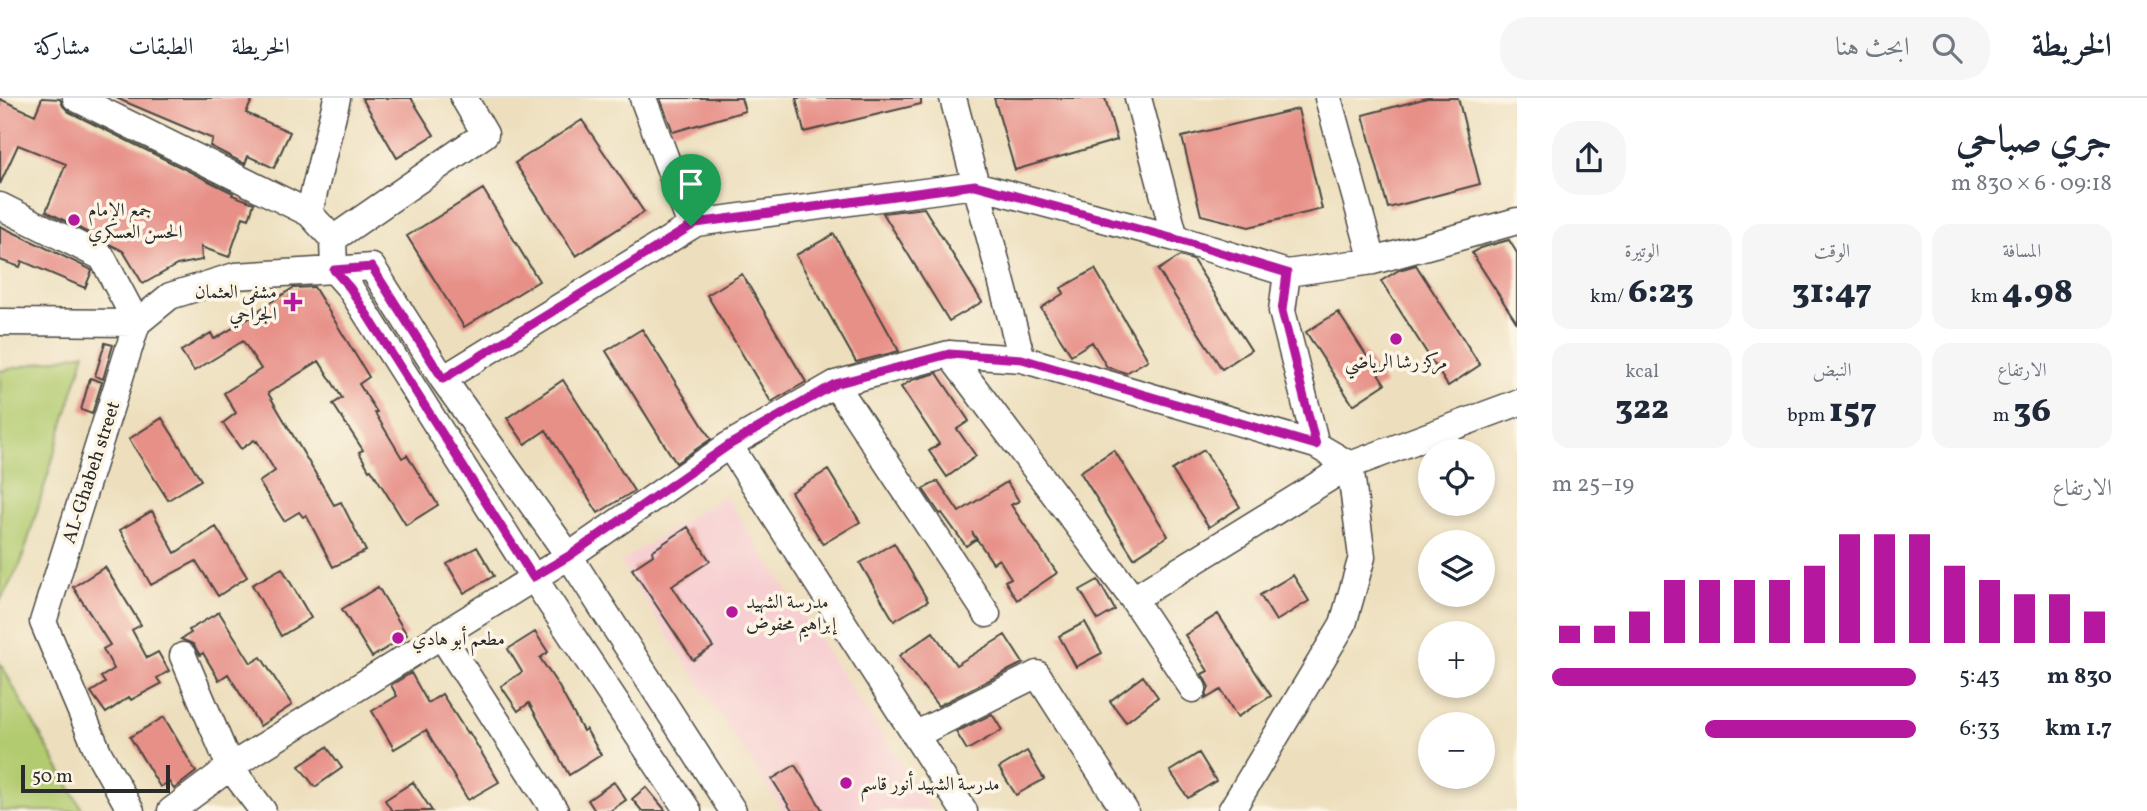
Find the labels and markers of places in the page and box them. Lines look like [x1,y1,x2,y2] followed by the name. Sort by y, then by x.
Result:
[661,154,721,226] pin
[88,198,183,247] place label: جمع الإمام الحسن العسكري
[66,212,82,228] marker: جمع الإمام الحسن العسكري
[195,280,277,329] place label: مشفى العثمان الجراحي
[283,292,303,312] marker: مشفى العثمان الجراحي
[1388,331,1404,347] marker: مركز رشا الرياضي
[1345,350,1447,379] place label: مركز رشا الرياضي
[746,590,838,643] place label: مدرسة الشهيد إبراهيم محفوض
[724,604,740,620] marker: مدرسة الشهيد إبراهيم محفوض
[412,626,505,657] place label: مطعم أبو هادي
[390,630,406,646] marker: مطعم أبو هادي
[860,771,1000,803] place label: مدرسة الشهيد أنور قاسم
[838,775,854,791] marker: مدرسة الشهيد أنور قاسم

